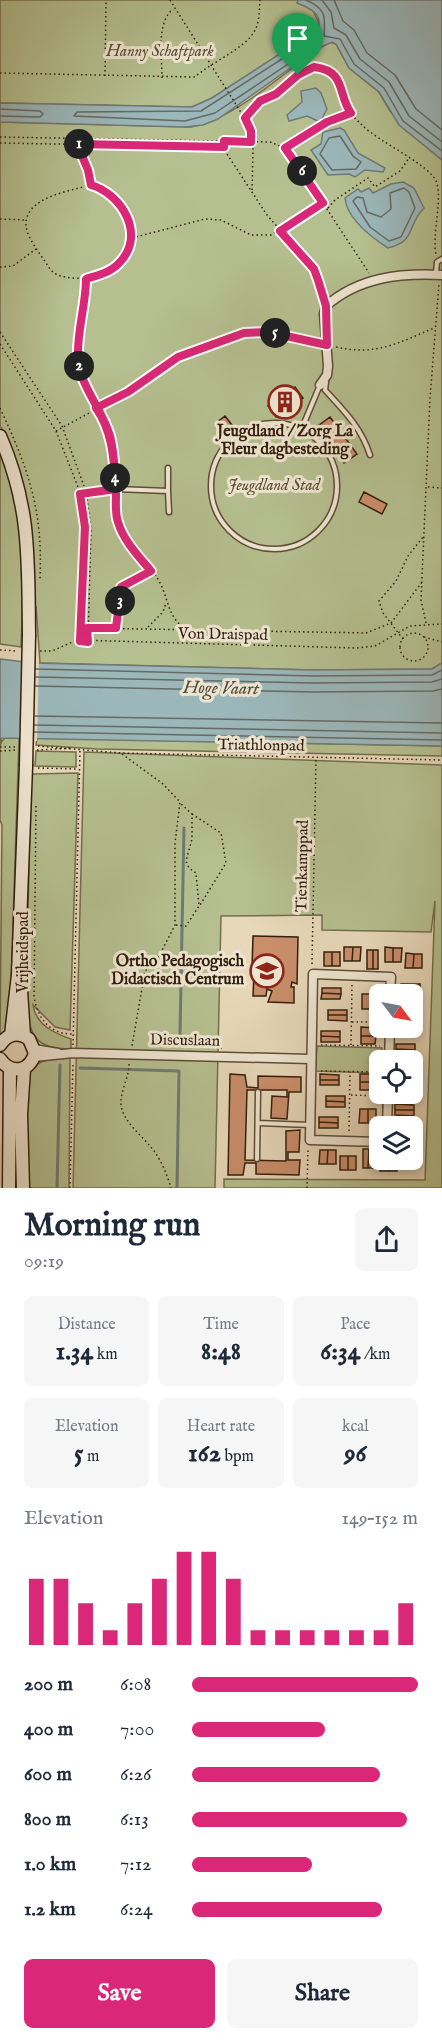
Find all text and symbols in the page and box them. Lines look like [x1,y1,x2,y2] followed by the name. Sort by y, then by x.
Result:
[272,13,323,75] pin
[281,22,314,55] icon: arrive
[105,42,214,62] park label: Hanny Schaftpark
[64,129,94,159] pin: 1
[76,134,82,154] text: 1
[287,156,317,186] pin: 6
[299,161,305,181] text: 6
[260,318,290,348] pin: 5
[272,323,278,343] text: 5
[64,351,94,381] pin: 2
[75,356,83,376] text: 2
[267,384,303,420] building icon: Jeugdland / Zorg La Fleur dagbesteding
[215,422,354,460] place label: Jeugdland / Zorg La Fleur dagbesteding
[100,463,130,493] pin: 4
[111,468,119,488] text: 4
[228,476,322,496] park label: Jeugdland Stad
[105,586,135,616] pin: 3
[117,591,123,611] text: 3
[177,624,269,646] street label: Von Draispad
[182,677,260,701] water label: Hoge Vaart
[217,735,305,757] street label: Triathlonpad
[292,819,314,912] street label: Tienkamppad
[14,911,34,994] street label: Vrijheidspad
[111,952,245,990] place label: Ortho Pedagogisch Didactisch Centrum
[249,953,285,989] school or university icon: Ortho Pedagogisch Didactisch Centrum
[369,984,423,1038] north arrow
[369,984,423,1170] map controls
[150,1030,221,1052] street label: Discuslaan
[369,1050,423,1104] button: locate
[369,1116,423,1170] button: layers
[24,1205,200,1247] text: Morning run
[355,1208,418,1271] button: share
[24,1249,64,1274] text: 09:19
[58,1315,116,1335] text: Distance
[203,1315,239,1335] text: Time
[340,1315,370,1335] text: Pace
[56,1335,93,1368] text: 1.34
[201,1335,241,1368] text: 8:48
[320,1335,361,1368] text: 6:34
[93,1345,118,1365] text: km
[361,1345,390,1365] text: /km
[55,1417,118,1437] text: Elevation
[187,1417,255,1437] text: Heart rate
[342,1417,369,1437] text: kcal
[74,1437,83,1470] text: 5
[188,1437,221,1470] text: 162
[344,1437,366,1470] text: 96
[83,1447,99,1467] text: m
[221,1447,254,1467] text: bpm
[24,1506,103,1531] text: Elevation
[342,1506,418,1531] text: 149–152 m
[24,1672,73,1697] text: 200 m
[120,1672,151,1697] text: 6:08
[24,1717,73,1742] text: 400 m
[120,1717,154,1742] text: 7:00
[24,1762,72,1787] text: 600 m
[120,1762,152,1787] text: 6:26
[24,1807,71,1832] text: 800 m
[120,1807,149,1832] text: 6:13
[24,1852,76,1877] text: 1.0 km
[120,1852,151,1877] text: 7:12
[24,1897,76,1922] text: 1.2 km
[120,1897,153,1922] text: 6:24
[24,1959,215,2028] button: Save
[227,1959,418,2028] button: Share

